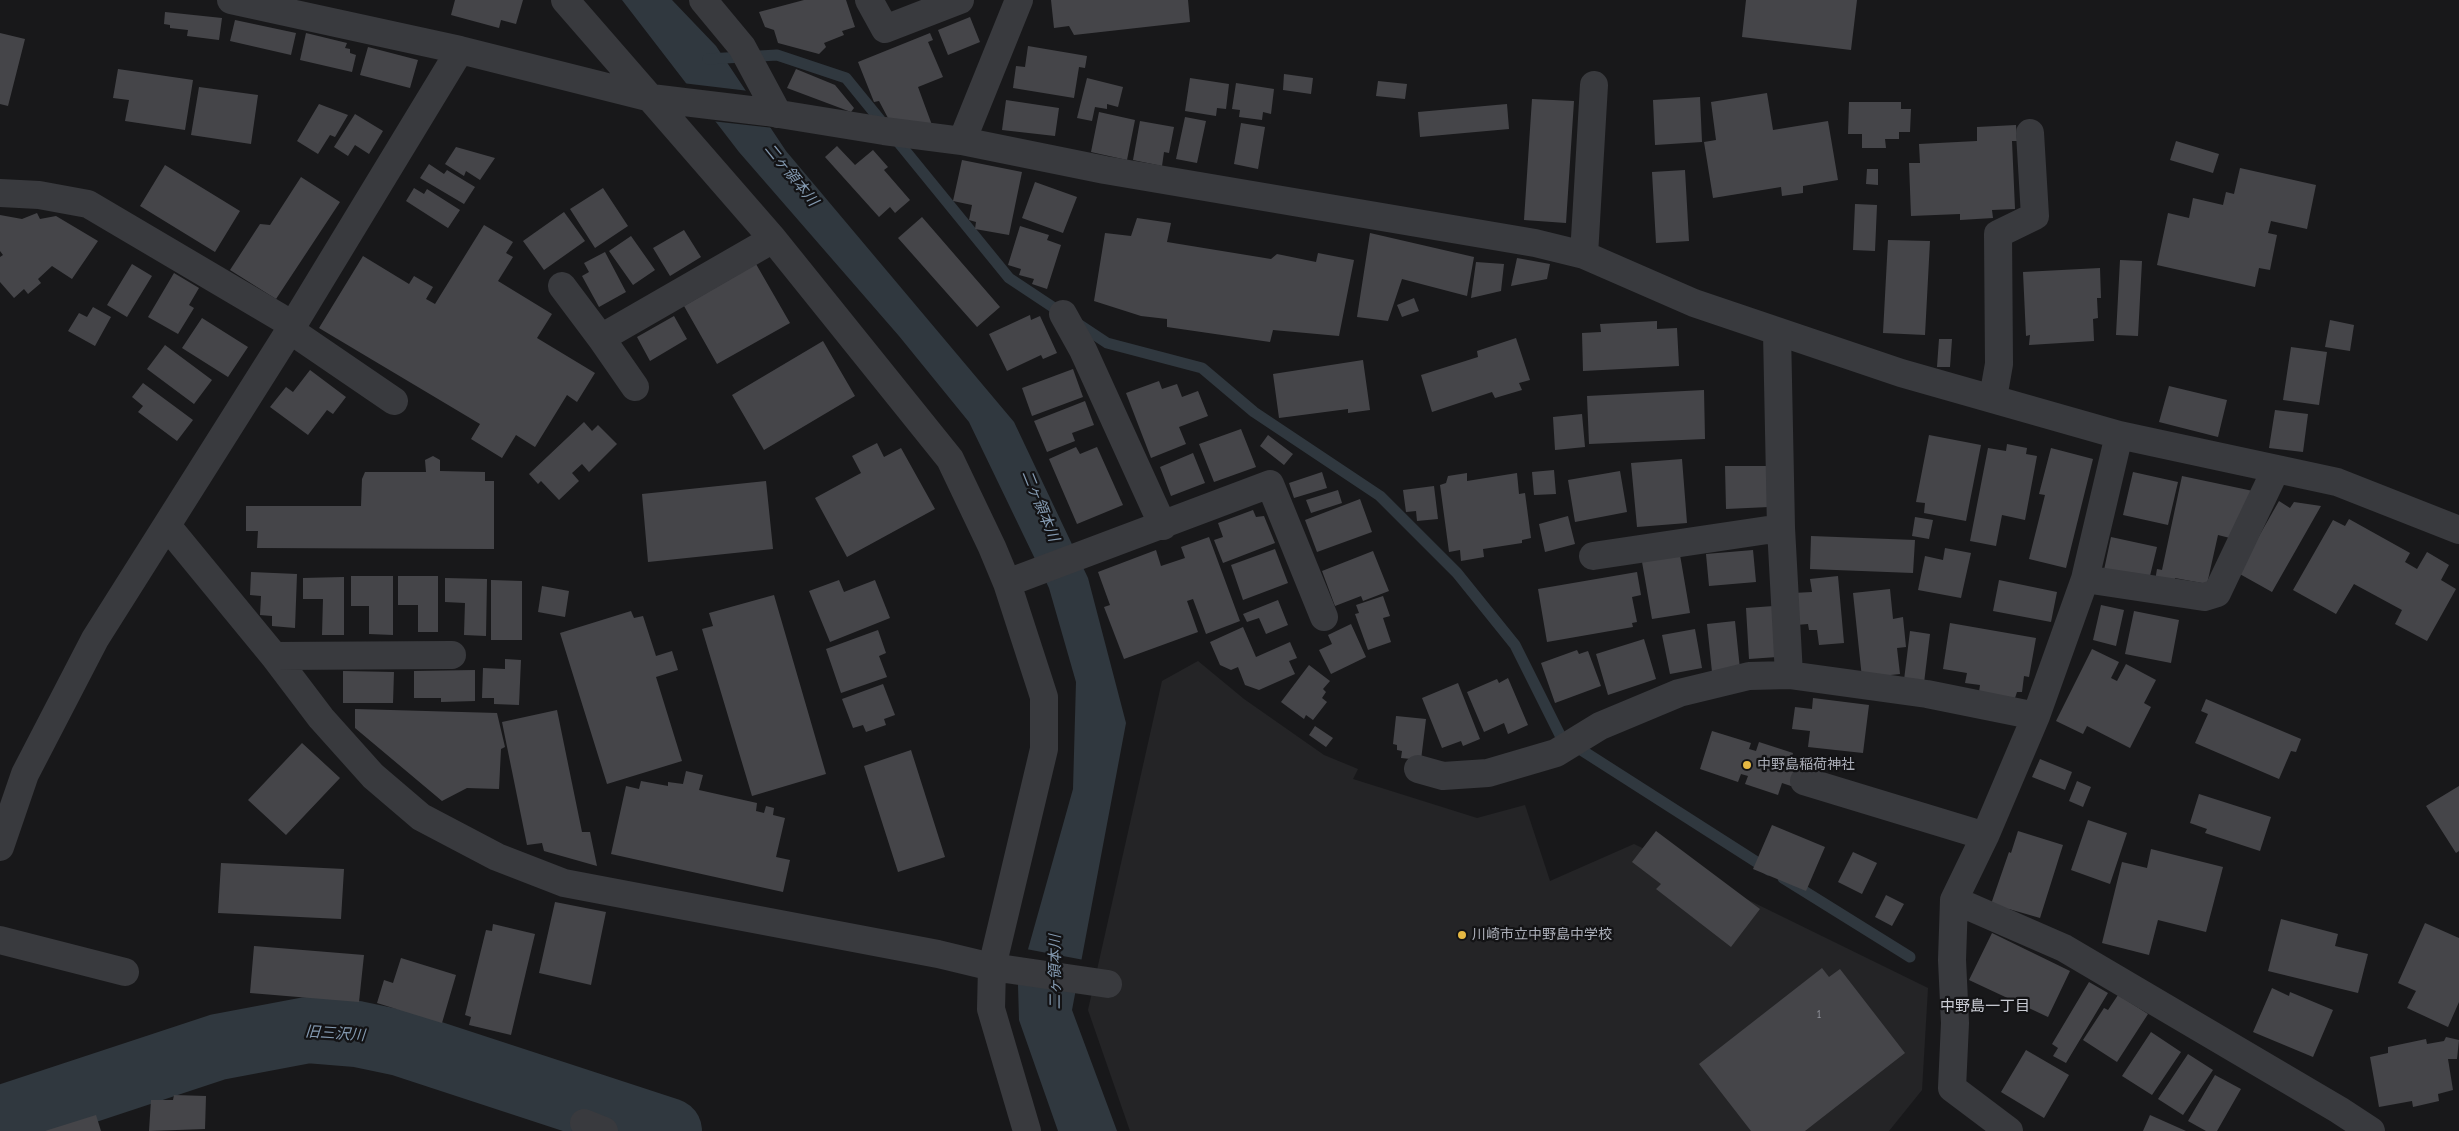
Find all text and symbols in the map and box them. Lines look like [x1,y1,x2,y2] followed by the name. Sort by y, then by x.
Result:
[760,140,822,210] water label: 二ヶ領本川
[1018,468,1062,544] water label: 二ヶ領本川
[1757,757,1855,773] place label: 中野島稲荷神社
[1741,759,1753,771] marker: 中野島稲荷神社
[1472,927,1612,943] place label: 川崎市立中野島中学校
[1456,929,1468,941] marker: 川崎市立中野島中学校
[1047,935,1065,1009] water label: 二ヶ領本川
[1940,998,2030,1016] district label: 中野島一丁目
[1817,1008,1821,1022] house number: 1
[304,1023,366,1045] water label: 旧三沢川

